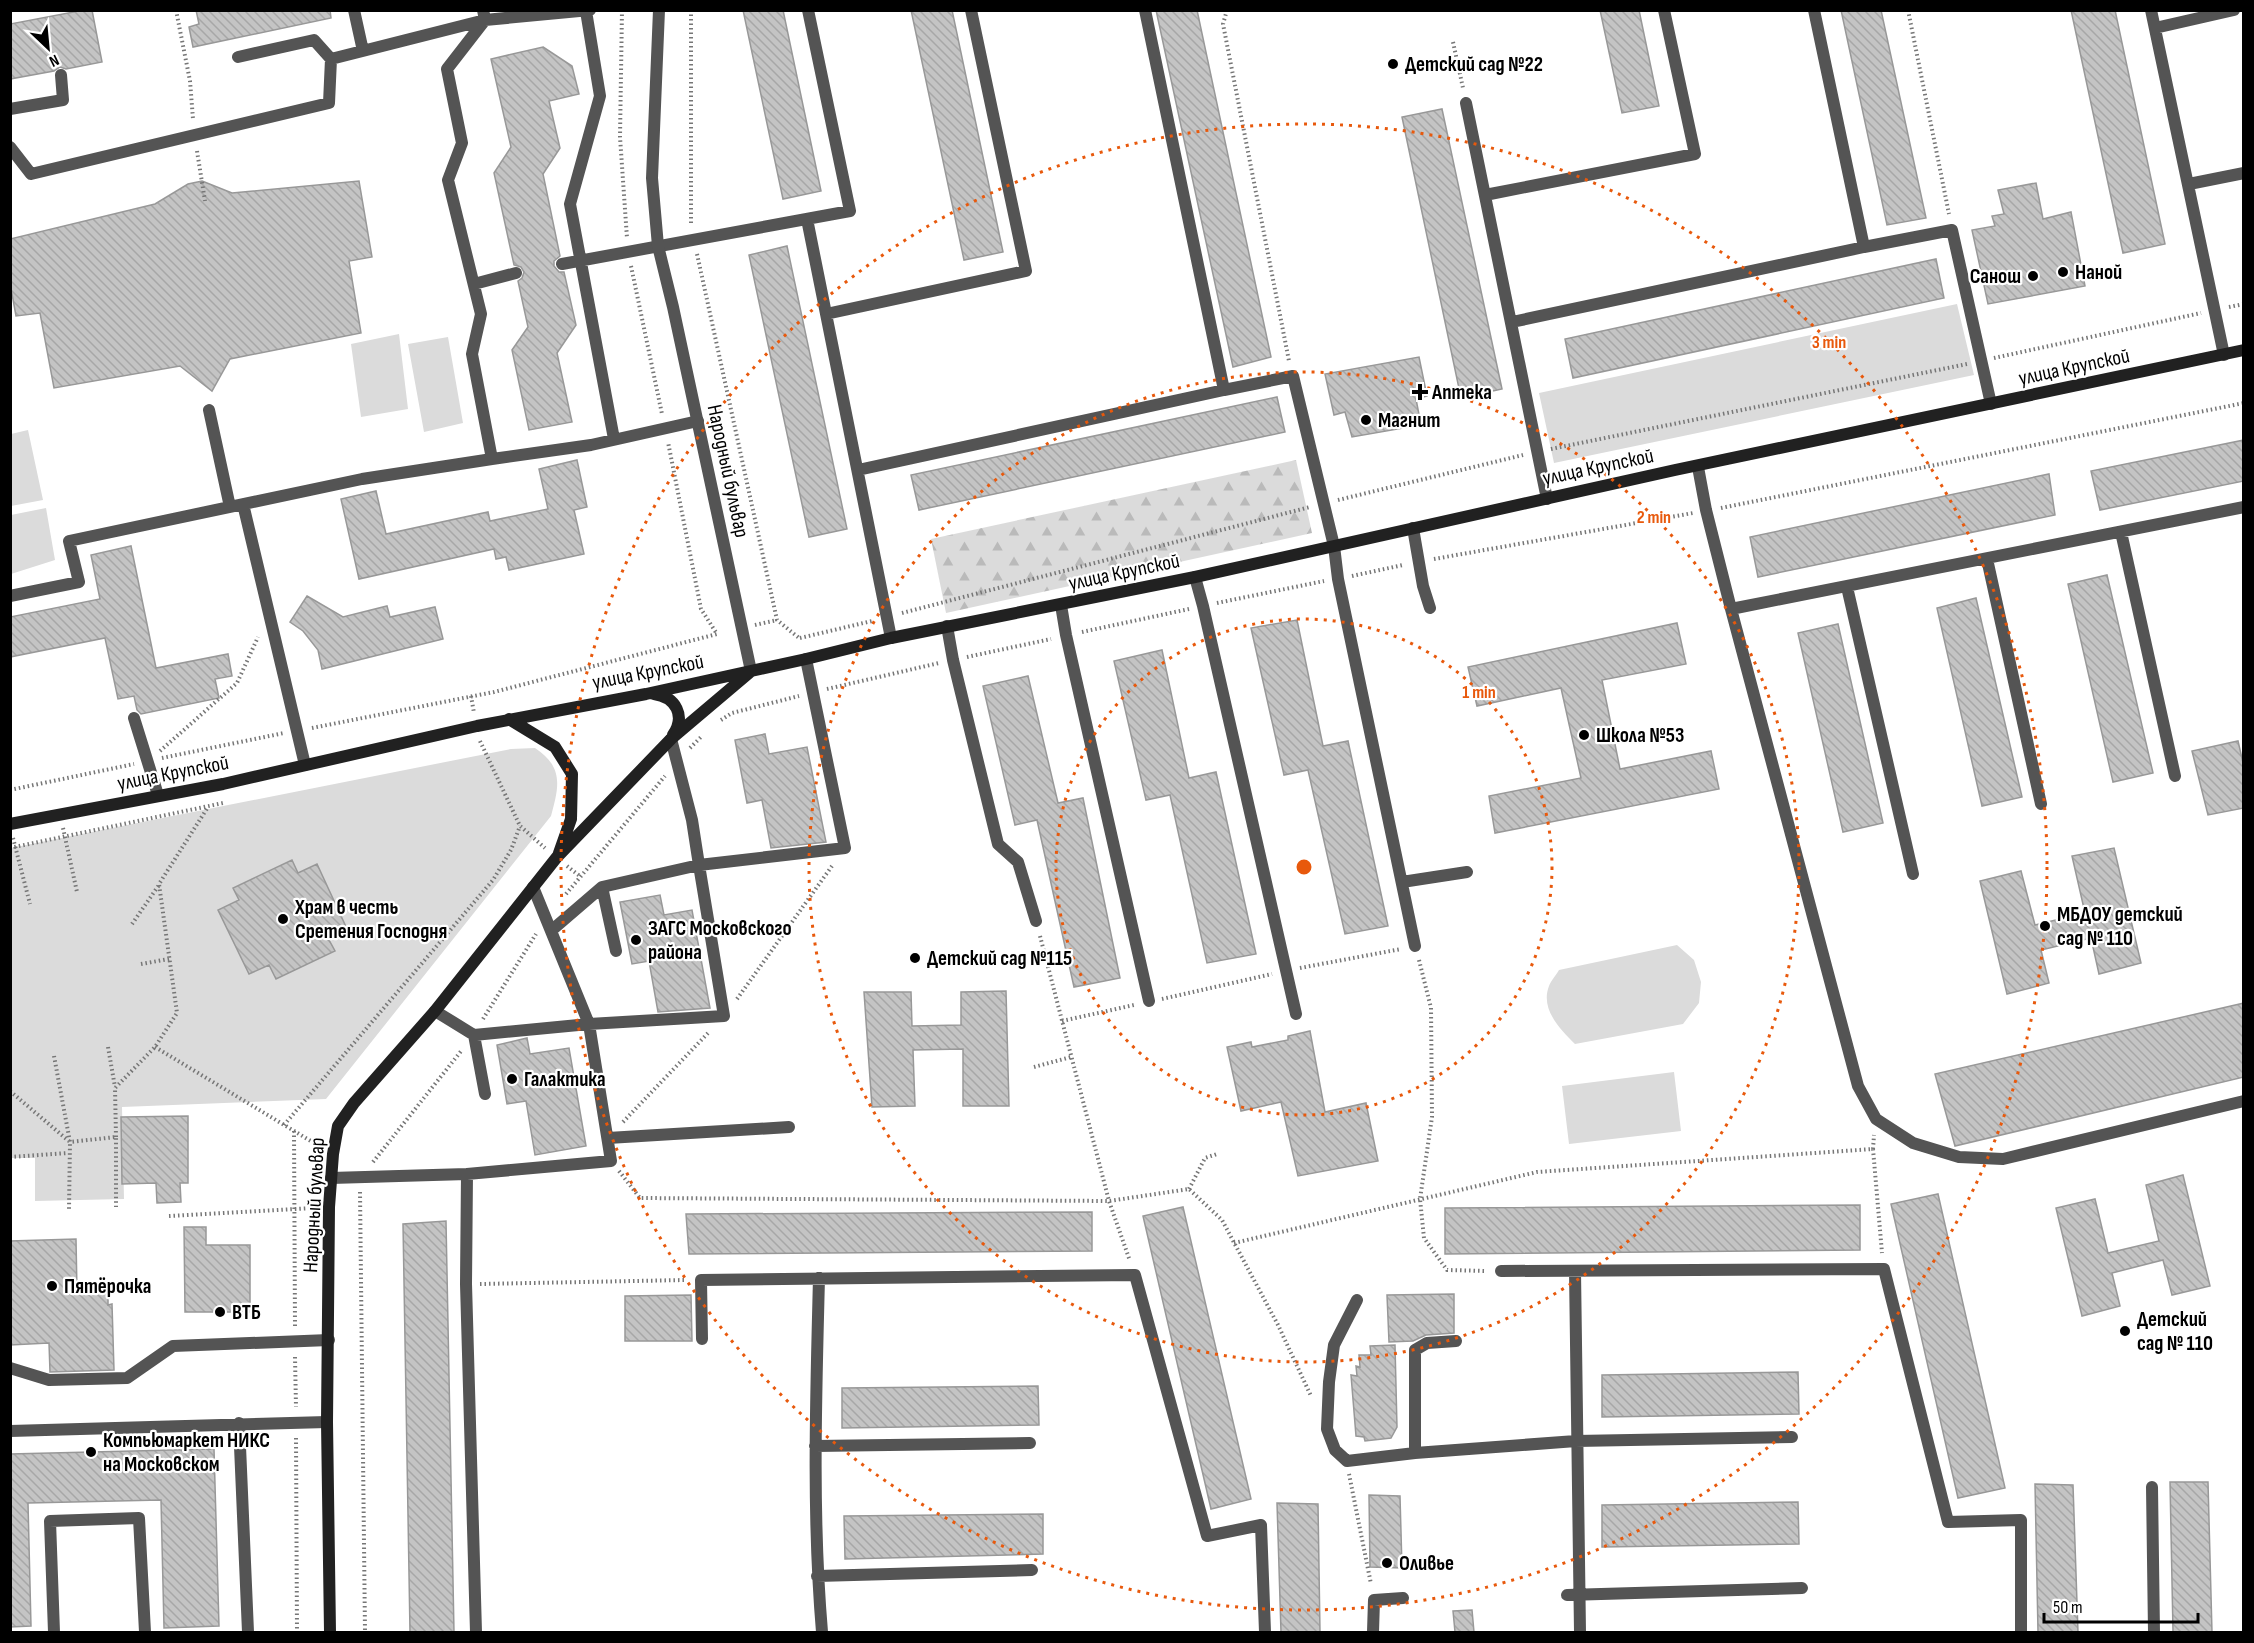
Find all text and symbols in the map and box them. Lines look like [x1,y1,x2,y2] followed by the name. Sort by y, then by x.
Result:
[18,18,78,78] north arrow
[46,50,62,71] text: N
[1405,52,1543,77] place label: Детский сад №22
[1386,57,1400,71] marker: Детский сад №22
[2075,260,2122,285] place label: Наной
[1970,264,2021,289] place label: Санош
[2056,265,2070,279] marker: Наной
[2026,269,2040,283] marker: Санош
[1812,332,1846,353] text: 3 min
[2016,343,2132,391] street label: улица Крупской
[1431,380,1492,405] place label: Аптека
[1413,385,1427,399] marker: Аптека
[702,402,754,540] street label: Народный бульвар
[1378,408,1440,433] place label: Магнит
[1359,413,1373,427] marker: Магнит
[1540,443,1656,491] street label: улица Крупской
[1637,507,1671,528] text: 2 min
[1066,548,1182,596] street label: улица Крупской
[590,649,706,695] street label: улица Крупской
[1462,682,1496,703] text: 1 min
[1596,723,1684,748] place label: Школа №53
[1577,728,1591,742] marker: Школа №53
[115,750,231,796] street label: улица Крупской
[1294,857,1314,877] centre of rings
[294,895,447,944] place label: Храм в честь Сретения Господня
[2057,902,2183,951] place label: МБДОУ детский сад № 110
[276,912,290,926] marker: Храм в честь Сретения Господня
[648,916,792,965] place label: ЗАГС Московского района
[2038,919,2052,933] marker: МБДОУ детский сад № 110
[629,933,643,947] marker: ЗАГС Московского района
[927,946,1072,971] place label: Детский сад №115
[908,951,922,965] marker: Детский сад №115
[524,1067,606,1092] place label: Галактика
[505,1072,519,1086] marker: Галактика
[298,1137,330,1273] street label: Народный бульвар
[64,1274,151,1299] place label: Пятёрочка
[45,1279,59,1293] marker: Пятёрочка
[232,1300,261,1325] place label: ВТБ
[213,1305,227,1319] marker: ВТБ
[2137,1307,2213,1356] place label: Детский сад № 110
[2118,1324,2132,1338] marker: Детский сад № 110
[103,1428,270,1477] place label: Компьюмаркет НИКС на Московском
[84,1445,98,1459] marker: Компьюмаркет НИКС на Московском
[1399,1551,1454,1576] place label: Оливье
[1380,1556,1394,1570] marker: Оливье
[2044,1586,2198,1624] scale bar
[2053,1597,2083,1618] text: 50 m

